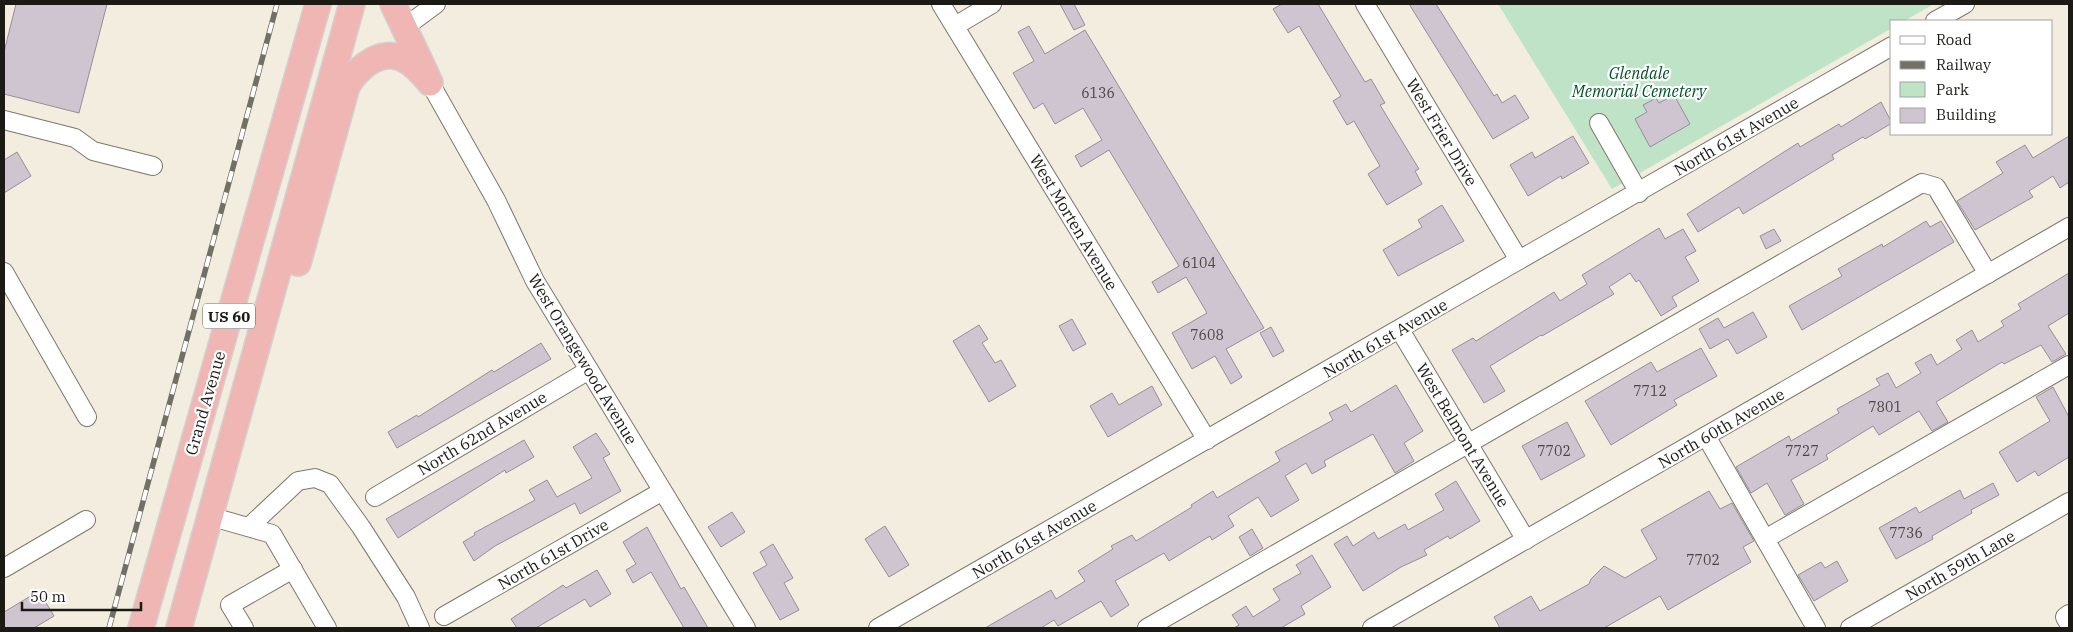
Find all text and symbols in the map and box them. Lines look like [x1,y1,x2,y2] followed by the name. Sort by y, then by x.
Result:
[1890,20,2053,135] legend
[1936,30,1972,49] text: Road
[1936,55,1991,74] text: Railway
[1571,63,1708,101] park label: Glendale Memorial Cemetery
[1402,75,1482,189] street label: West Frier Drive
[1936,80,1969,99] text: Park
[1081,84,1115,102] house number: 6136
[1670,92,1802,180] street label: North 61st Avenue
[1936,105,1996,124] text: Building
[1026,150,1122,294] street label: West Morten Avenue
[1182,254,1216,272] house number: 6104
[524,270,642,448] street label: West Orangewood Avenue
[1319,294,1451,382] street label: North 61st Avenue
[203,304,255,328] road number: US 60
[1190,326,1224,344] house number: 7608
[181,349,229,457] street label: Grand Avenue
[1412,359,1514,511] street label: West Belmont Avenue
[1633,382,1667,400] house number: 7712
[1654,384,1788,472] street label: North 60th Avenue
[414,387,550,479] street label: North 62nd Avenue
[1868,398,1902,416] house number: 7801
[1537,442,1571,460] house number: 7702
[1785,442,1819,460] house number: 7727
[968,495,1100,583] street label: North 61st Avenue
[494,514,612,594] street label: North 61st Drive
[1889,524,1923,542] house number: 7736
[1901,525,2019,605] street label: North 59th Lane
[1686,551,1720,569] house number: 7702
[22,580,141,612] scale bar
[30,587,66,606] text: 50 m

